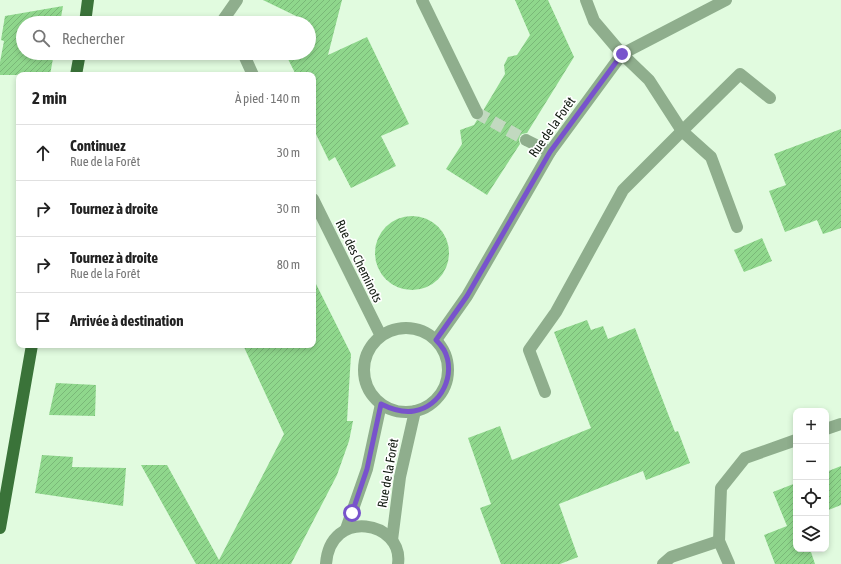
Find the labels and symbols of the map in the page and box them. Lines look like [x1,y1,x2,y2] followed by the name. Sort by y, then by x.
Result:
[613,45,631,63] route end
[526,94,578,160] street label: Rue de la Forêt
[333,217,386,305] street label: Rue des Cheminots
[375,437,402,509] street label: Rue de la Forêt
[343,504,361,522] route start

